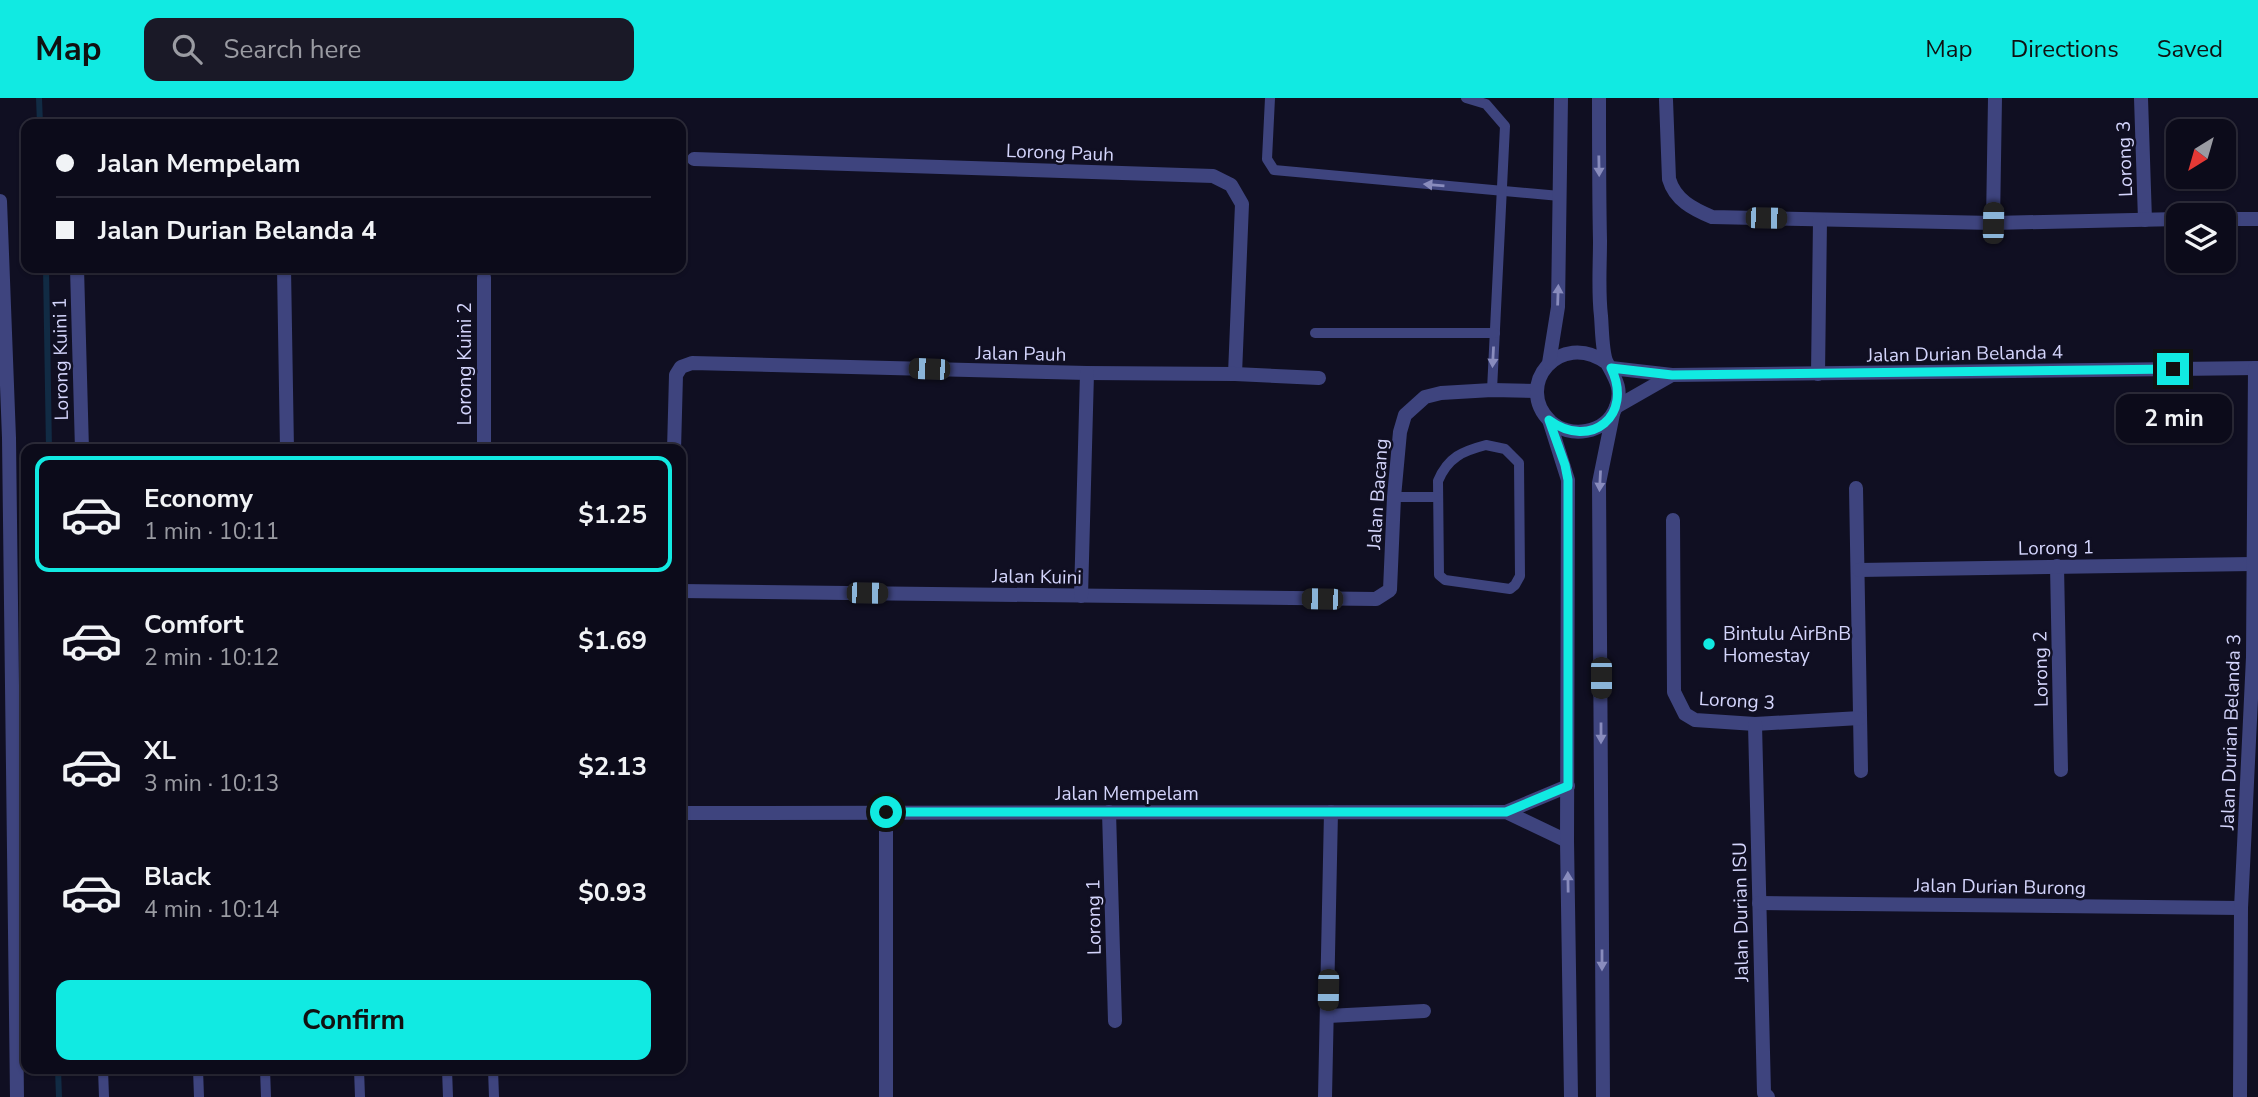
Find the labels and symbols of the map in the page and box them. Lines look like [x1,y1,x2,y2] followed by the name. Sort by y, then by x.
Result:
[2166,119,2236,189] north arrow
[2111,120,2139,198] street label: Lorong 3
[1006,138,1114,168] street label: Lorong Pauh
[1593,155,1605,177] one-way arrow
[1423,179,1445,190] one-way arrow
[1983,202,2004,244] car
[1745,207,1788,229] car
[1552,284,1563,306] one-way arrow
[47,297,75,421] street label: Lorong Kuini 1
[452,302,478,426] street label: Lorong Kuini 2
[1866,339,2063,369] street label: Jalan Durian Belanda 4
[974,340,1067,368] street label: Jalan Pauh
[1488,346,1499,368] one-way arrow
[2157,353,2189,385] route end
[908,358,951,380] car
[2115,394,2231,442] callout: 2 min
[1361,438,1395,551] street label: Jalan Bacang
[1595,470,1606,492] one-way arrow
[2018,534,2094,562] street label: Lorong 1
[991,563,1082,591] street label: Jalan Kuini
[846,582,889,604] car
[1301,588,1344,610] car
[1723,621,1851,669] place label: Bintulu AirBnB Homestay
[2027,631,2055,707] street label: Lorong 2
[2215,634,2247,832] street label: Jalan Durian Belanda 3
[1701,636,1717,652] marker: Bintulu AirBnB Homestay
[1591,657,1612,699] car
[1698,686,1776,716] street label: Lorong 3
[1595,722,1607,744] one-way arrow
[1054,781,1199,807] street label: Jalan Mempelam
[870,796,902,828] route start
[1727,842,1755,983] street label: Jalan Durian ISU
[1562,871,1573,893] one-way arrow
[1913,872,2086,901] street label: Jalan Durian Burong
[1080,879,1108,955] street label: Lorong 1
[1597,950,1608,972] one-way arrow
[1318,969,1339,1011] car

